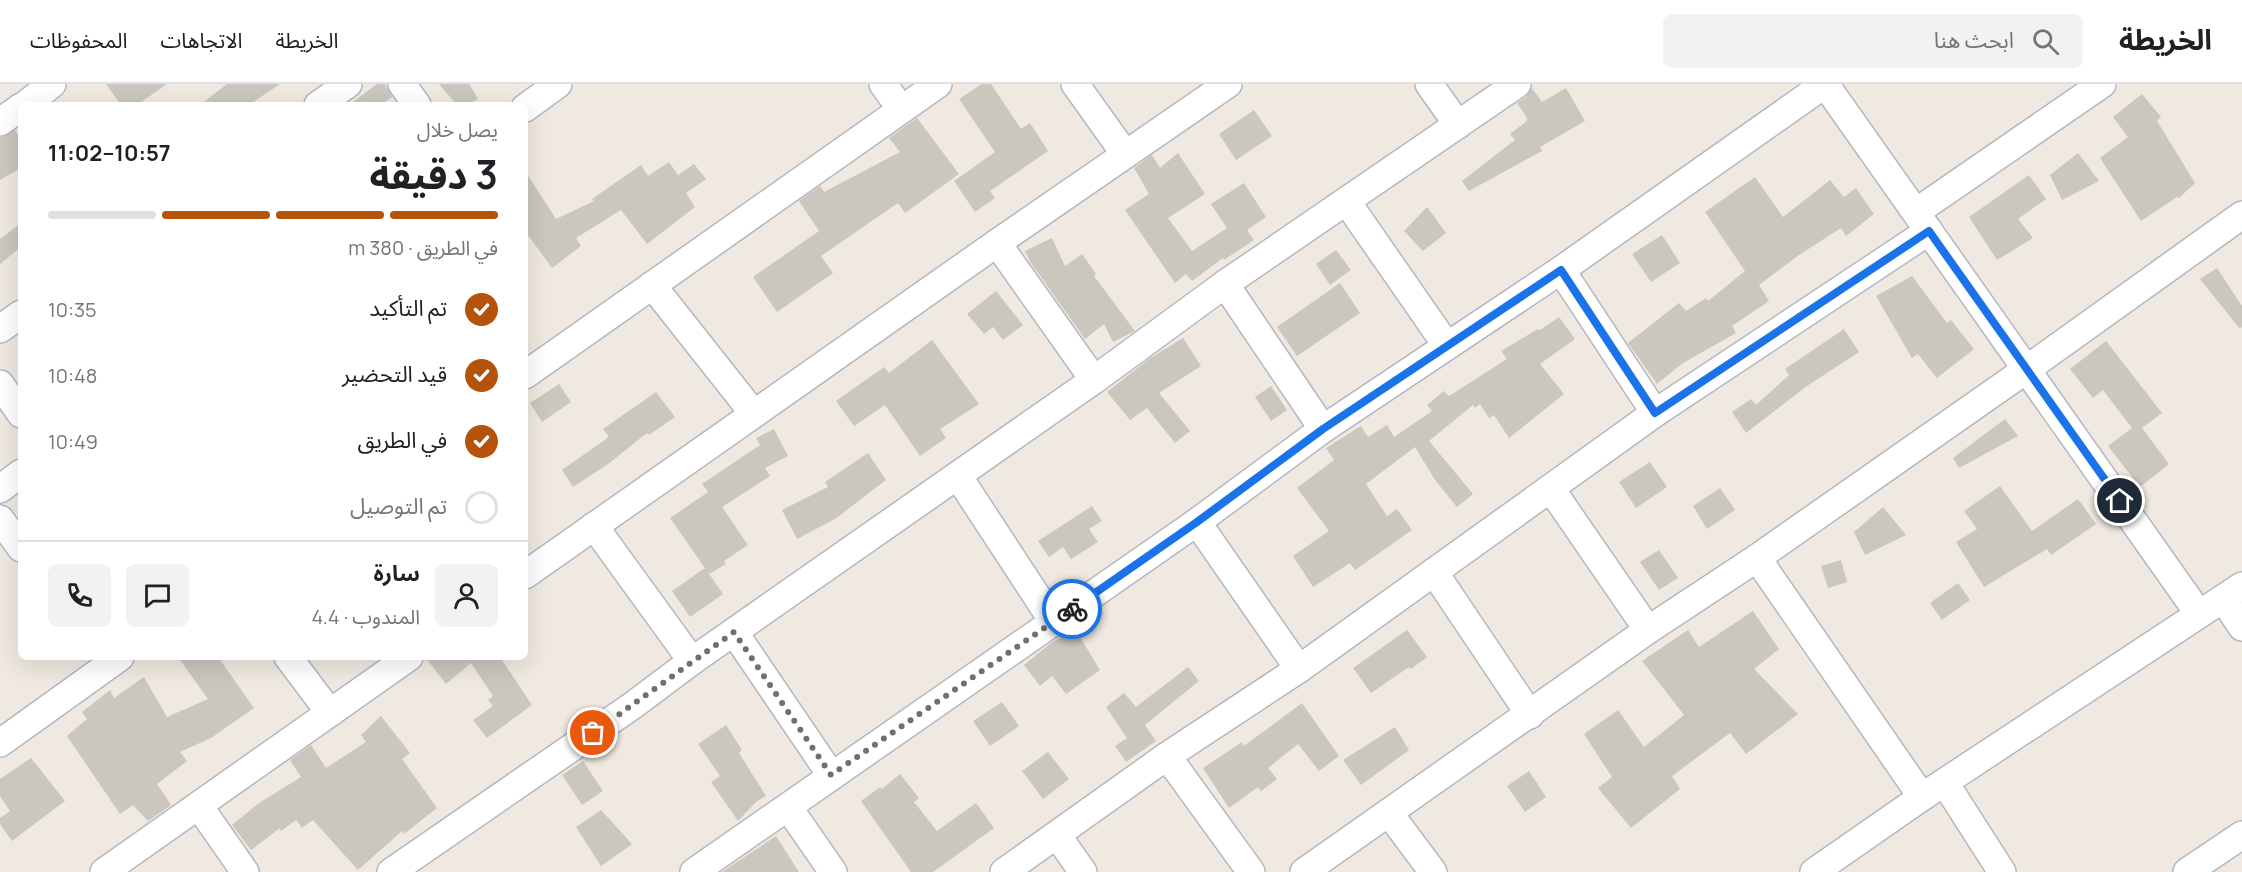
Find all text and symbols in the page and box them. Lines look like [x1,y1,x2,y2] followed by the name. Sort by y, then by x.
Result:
[1663,14,2083,68] search box
[2119,20,2212,58] text: الخريطة
[1934,25,2014,55] text: ابحث هنا
[2029,25,2062,58] icon: search
[30,26,127,54] text: المحفوظات
[160,26,242,54] text: الاتجاهات
[275,26,338,54] text: الخريطة
[417,116,498,143] text: يصل خلال
[48,138,171,168] text: 10:57–11:02
[369,147,498,201] text: 3 دقيقة
[348,234,498,261] text: في الطريق · 380 m
[369,293,447,323] text: تم التأكيد
[465,293,498,326] icon: check
[48,296,97,323] text: 10:35
[342,359,447,389] text: قيد التحضير
[465,359,498,392] icon: check
[48,362,97,389] text: 10:48
[358,425,447,455] text: في الطريق
[465,425,498,458] icon: check
[48,428,98,455] text: 10:49
[2094,475,2145,526] pin
[2103,484,2136,517] icon: home
[350,491,447,521] text: تم التوصيل
[374,558,420,588] text: سارة
[48,564,111,627] button: phone
[126,564,189,627] button: chat
[435,564,498,627] button: person
[1042,579,1102,639] courier
[1056,593,1089,626] icon: bike
[311,603,420,630] text: المندوب · 4.4
[567,707,618,758] pin
[576,716,609,749] icon: bag

